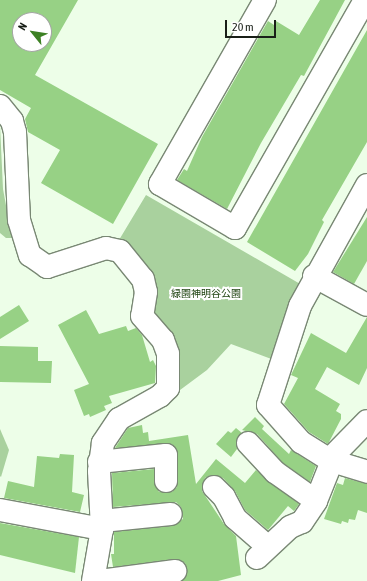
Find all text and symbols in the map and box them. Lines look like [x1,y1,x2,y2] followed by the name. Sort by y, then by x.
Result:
[12,12,52,52] north arrow
[227,12,278,38] scale bar
[232,20,254,34] text: 20 m
[16,21,29,32] text: N
[171,288,241,300] park label: 緑園神明谷公園

